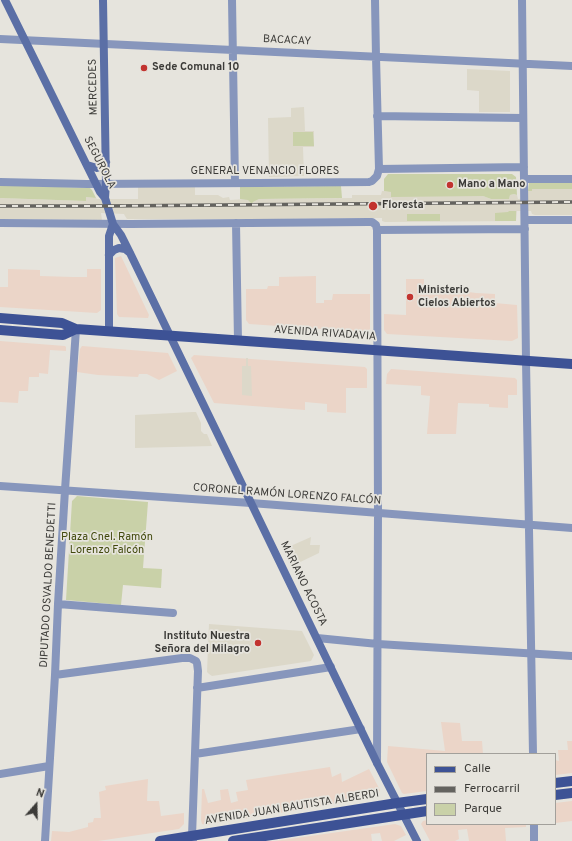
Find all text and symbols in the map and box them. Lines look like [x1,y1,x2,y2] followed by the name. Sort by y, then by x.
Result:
[263,33,311,49] street label: BACACAY
[87,59,101,115] street label: MERCEDES
[152,61,240,75] place label: Sede Comunal 10
[139,63,149,73] marker: Sede Comunal 10
[80,135,118,191] street label: SEGUROLA
[191,165,339,179] street label: GENERAL VENANCIO FLORES
[458,178,525,192] place label: Mano a Mano
[445,180,455,190] marker: Mano a Mano
[382,199,424,213] place label: Floresta
[367,200,379,212] marker: Floresta
[418,284,496,310] place label: Ministerio Cielos Abiertos
[405,292,415,302] marker: Ministerio Cielos Abiertos
[273,324,377,344] street label: AVENIDA RIVADAVIA
[192,482,382,508] street label: CORONEL RAMÓN LORENZO FALCÓN
[38,502,60,668] street label: DIPUTADO OSVALDO BENEDETTI
[61,531,153,557] park label: Plaza Cnel. Ramón Lorenzo Falcón
[277,539,329,629] street label: MARIANO ACOSTA
[155,630,250,656] place label: Instituto Nuestra Señora del Milagro
[253,638,263,648] marker: Instituto Nuestra Señora del Milagro
[426,753,556,825] legend
[464,761,491,777] text: Calle
[464,781,520,797] text: Ferrocarril
[16,785,56,825] north arrow
[34,786,46,802] text: N
[204,788,380,828] street label: AVENIDA JUAN BAUTISTA ALBERDI
[464,801,502,817] text: Parque

